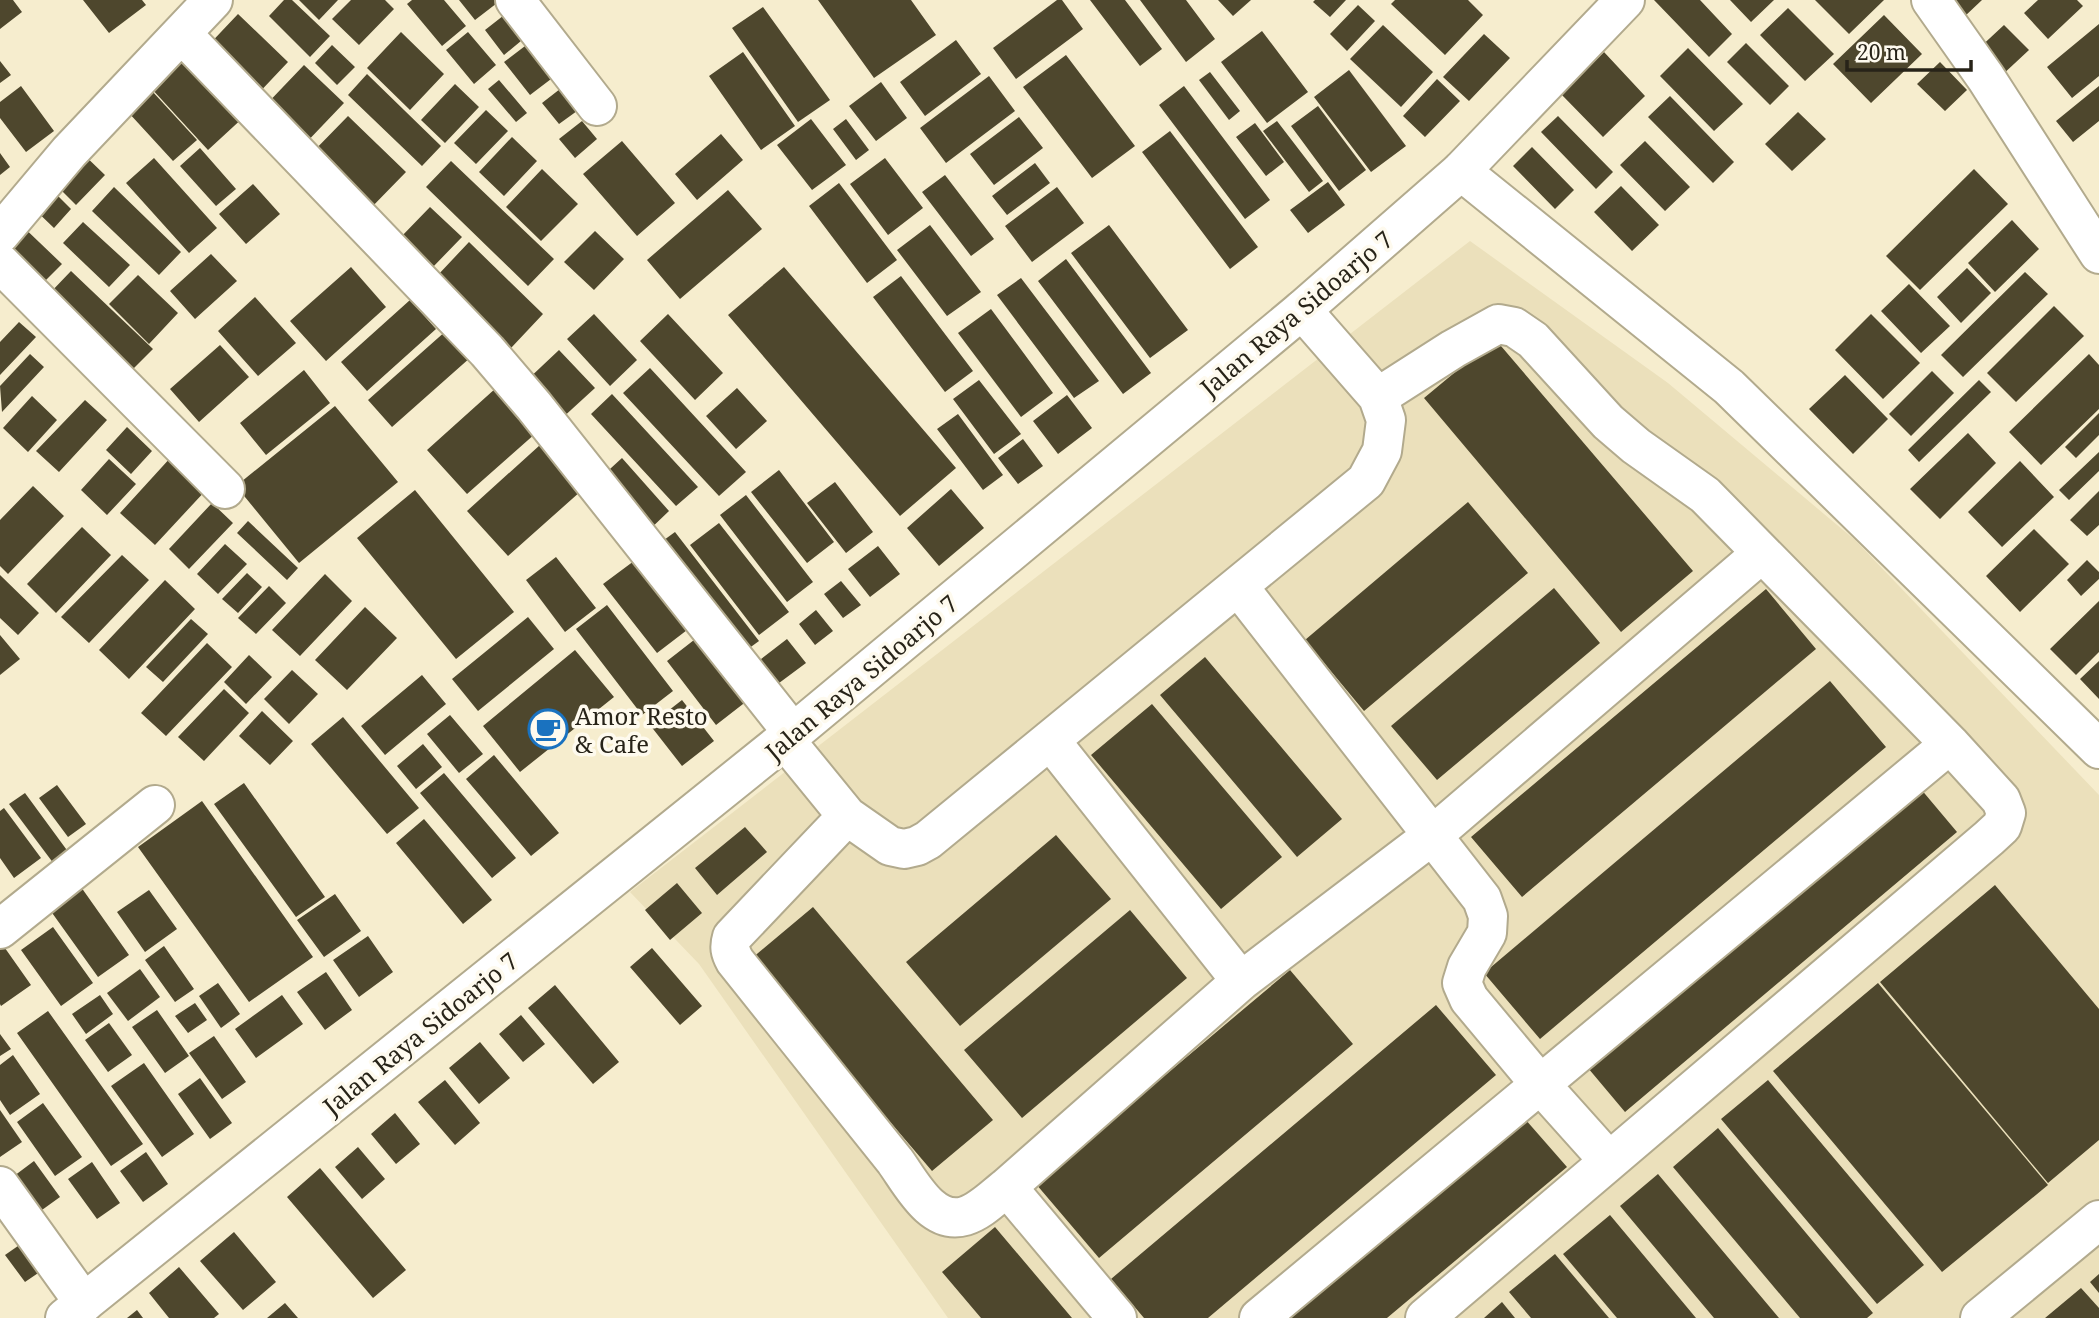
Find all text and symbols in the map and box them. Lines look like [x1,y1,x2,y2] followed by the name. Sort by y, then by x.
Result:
[1847,28,1971,72] scale bar
[1857,38,1906,66] text: 20 m
[1192,223,1399,404] street label: Jalan Raya Sidoarjo 7
[757,587,964,768] street label: Jalan Raya Sidoarjo 7
[575,699,708,760] place label: Amor Resto & Cafe
[527,708,569,750] cafe icon: Amor Resto & Cafe
[315,944,524,1123] street label: Jalan Raya Sidoarjo 7

